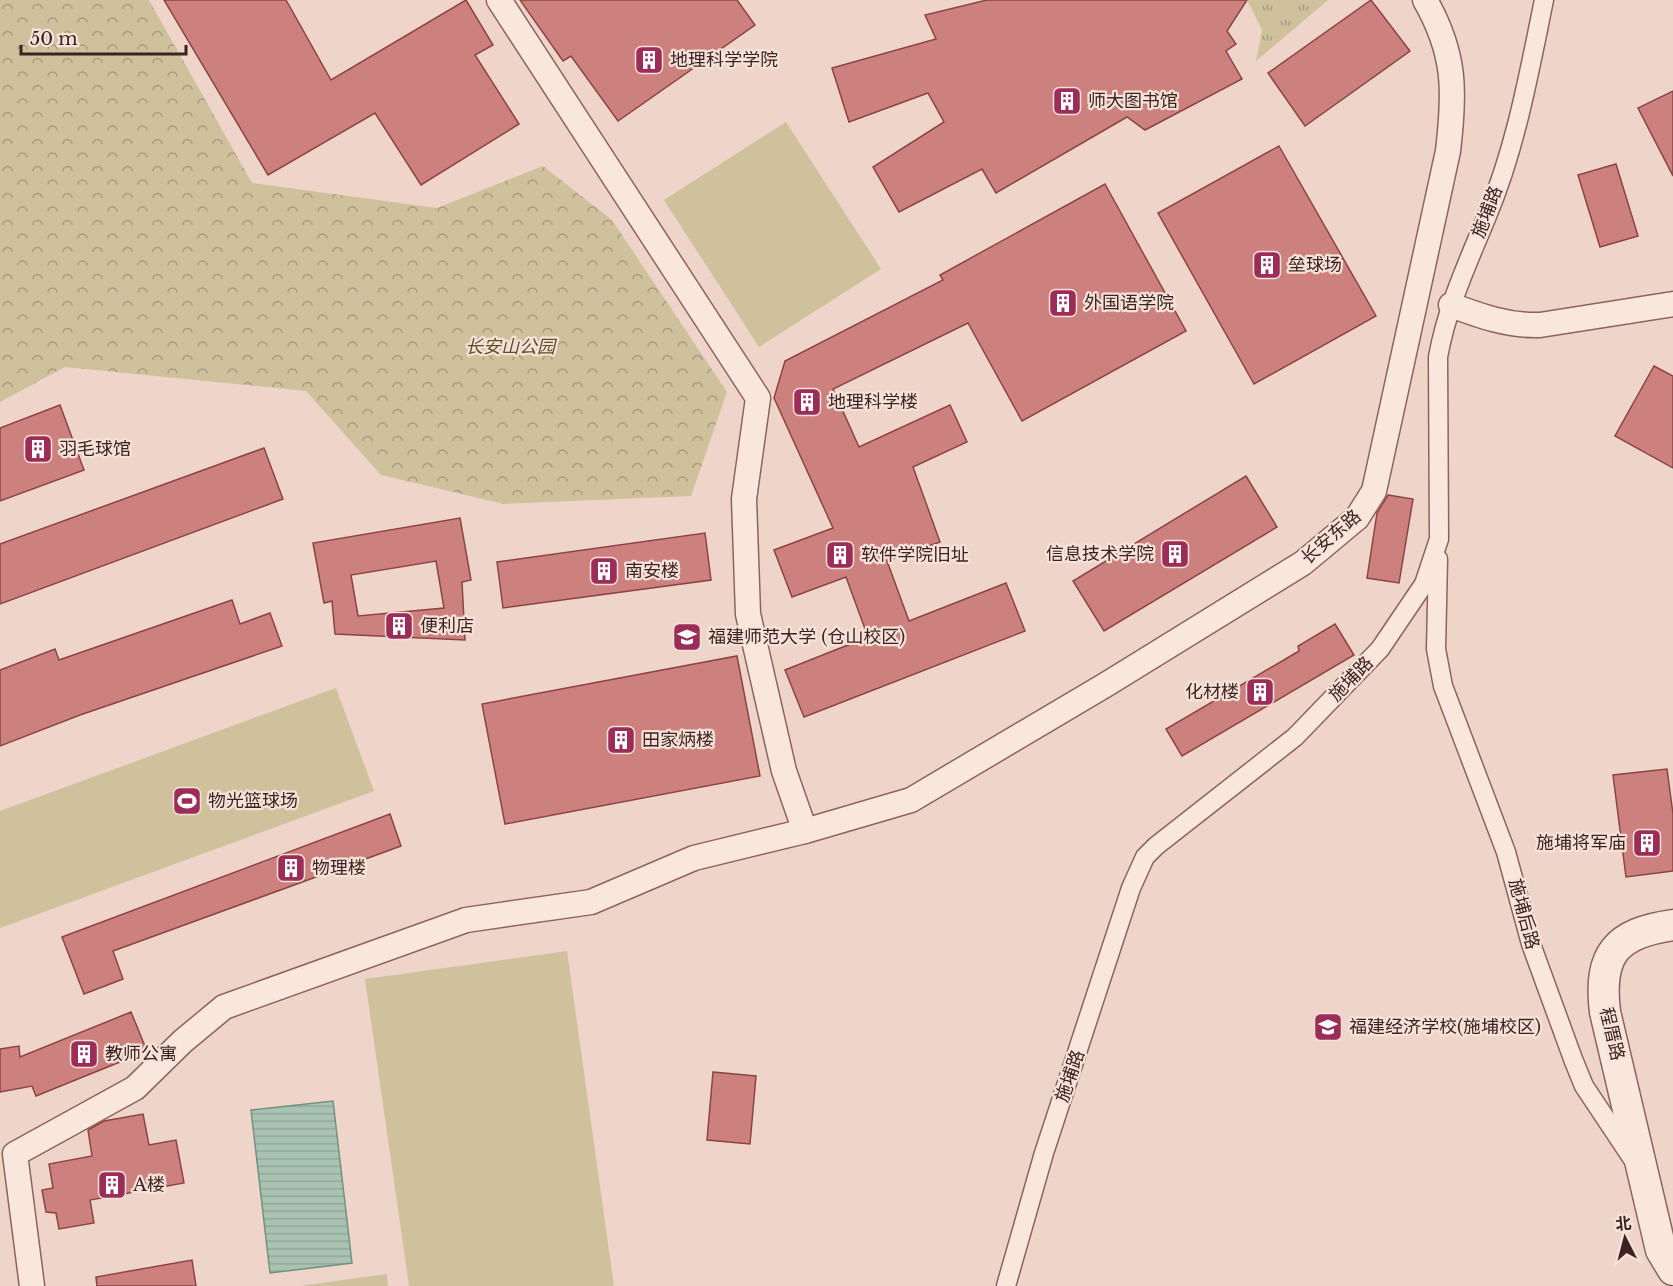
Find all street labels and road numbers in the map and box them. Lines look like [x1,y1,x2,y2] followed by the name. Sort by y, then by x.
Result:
[1467,183,1507,241] street label: 施埔路
[1297,505,1365,569] street label: 长安东路
[1324,652,1378,706] street label: 施埔路
[1504,876,1544,952] street label: 施埔后路
[1595,1005,1629,1063] street label: 程厝路
[1051,1047,1089,1105] street label: 施埔路

